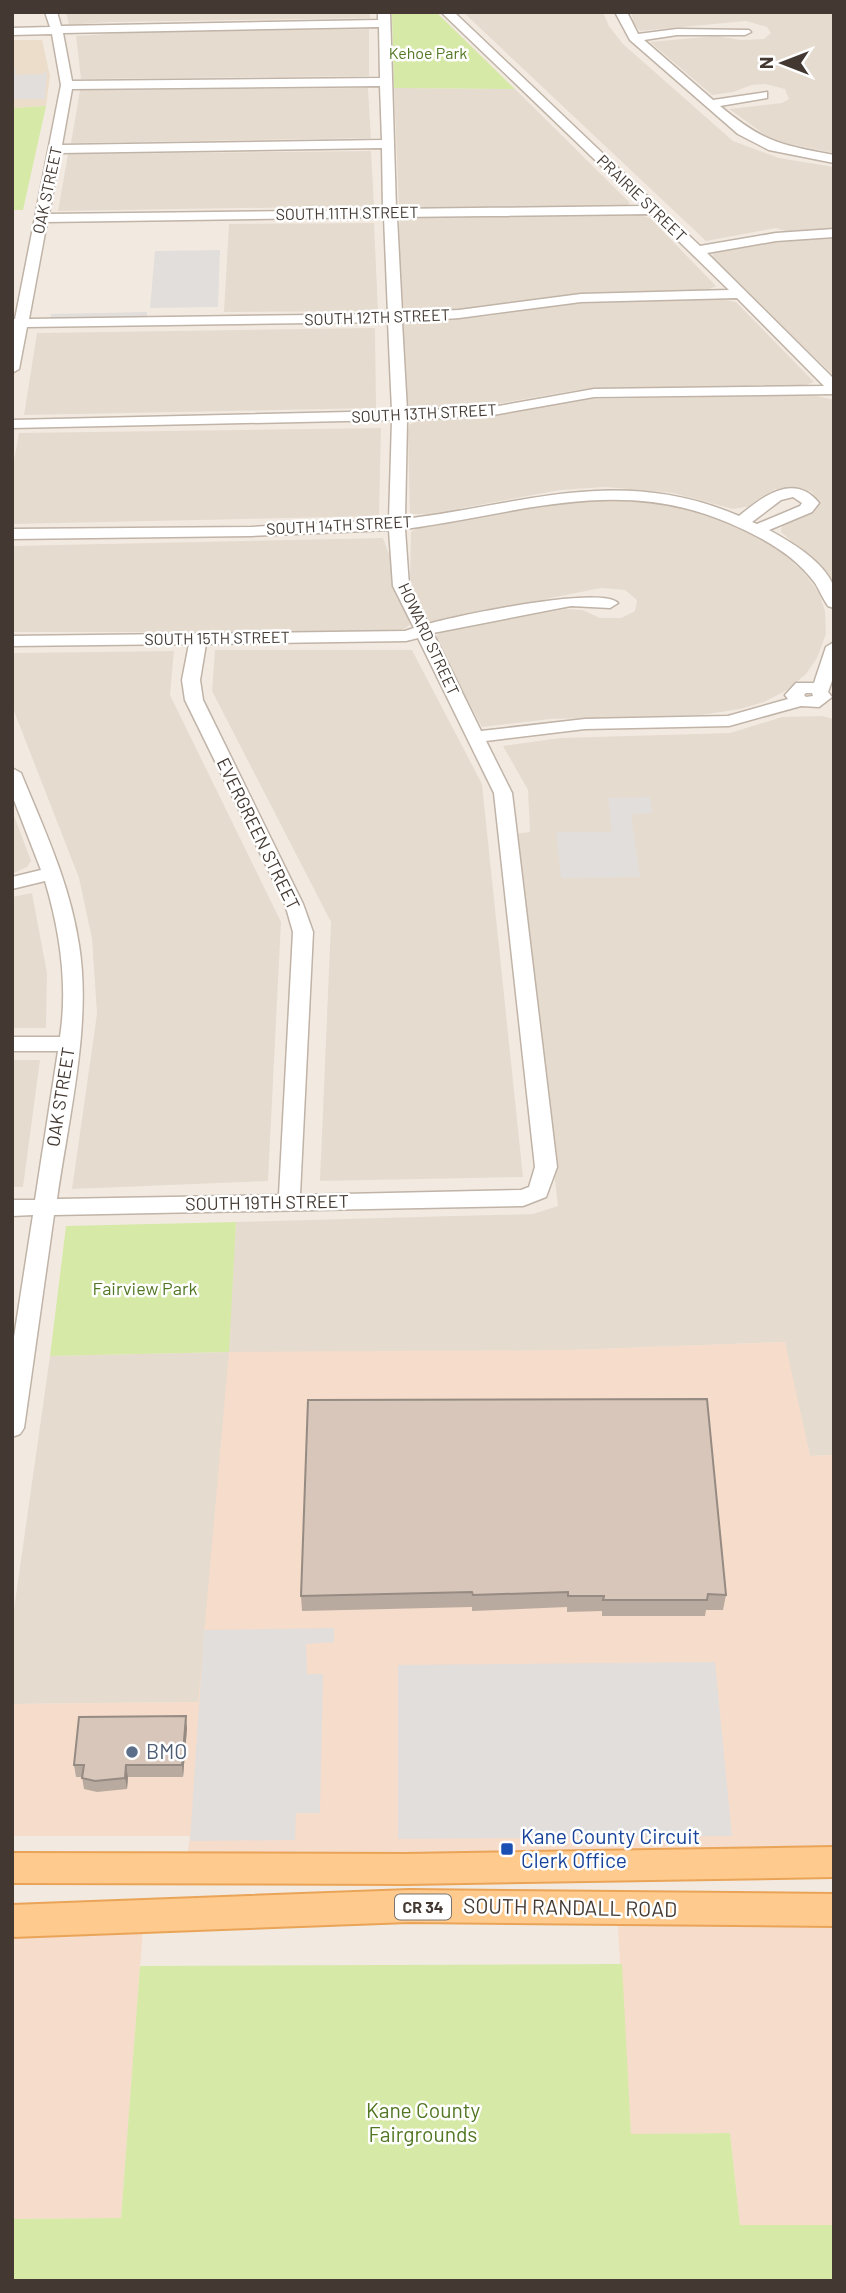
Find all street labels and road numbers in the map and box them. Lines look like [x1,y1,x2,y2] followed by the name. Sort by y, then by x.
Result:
[28,144,65,235] street label: OAK STREET
[594,150,691,245] street label: PRAIRIE STREET
[275,202,419,223] street label: SOUTH 11TH STREET
[304,304,450,329] street label: SOUTH 12TH STREET
[351,399,497,426] street label: SOUTH 13TH STREET
[266,511,412,538] street label: SOUTH 14TH STREET
[395,580,464,698] street label: HOWARD STREET
[144,627,290,648] street label: SOUTH 15TH STREET
[213,754,305,913] street label: EVERGREEN STREET
[41,1046,79,1148] street label: OAK STREET
[185,1190,349,1214] street label: SOUTH 19TH STREET
[463,1892,677,1921] street label: SOUTH RANDALL ROAD
[395,1895,451,1920] road number: CR 34

